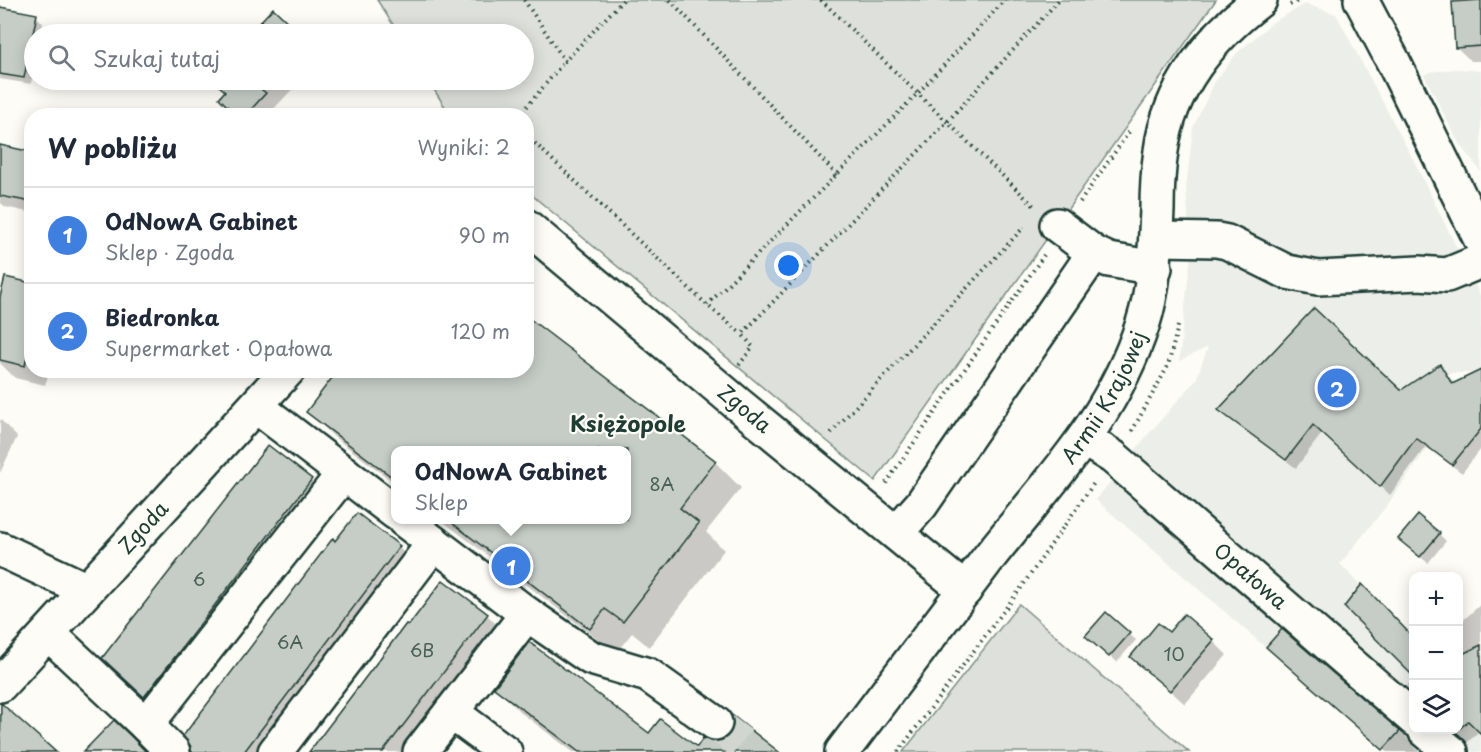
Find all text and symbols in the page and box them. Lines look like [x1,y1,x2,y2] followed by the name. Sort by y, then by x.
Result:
[24,24,534,90] search box
[45,41,78,74] icon: search
[93,41,220,74] text: Szukaj tutaj
[48,128,177,167] text: W pobliżu
[417,132,510,162] text: Wyniki: 2
[105,204,298,237] text: OdNowA Gabinet
[63,220,72,250] text: 1
[459,220,510,250] text: 90 m
[105,237,234,267] text: Sklep · Zgoda
[774,251,803,280] your location
[105,300,219,333] text: Biedronka
[60,316,75,346] text: 2
[451,316,510,346] text: 120 m
[1052,326,1153,470] street label: Armii Krajowej
[105,333,332,363] text: Supermarket · Opałowa
[1318,366,1356,410] pin: 2
[711,376,780,440] street label: Zgoda
[570,406,687,439] district label: Księżopole
[391,446,631,524] popup
[415,454,607,487] text: OdNowA Gabinet
[649,470,675,497] house number: 8A
[415,487,468,517] text: Sklep
[110,493,175,560] street label: Zgoda
[1207,534,1295,616] street label: Opałowa
[492,544,530,588] pin: 1
[193,565,205,592] house number: 6
[1409,572,1463,734] map controls
[1409,572,1463,626] button: +
[1409,626,1463,680] button: −
[277,628,303,655] house number: 6A
[410,636,434,663] house number: 6B
[1163,640,1185,667] house number: 10
[1409,680,1463,734] button: layers

